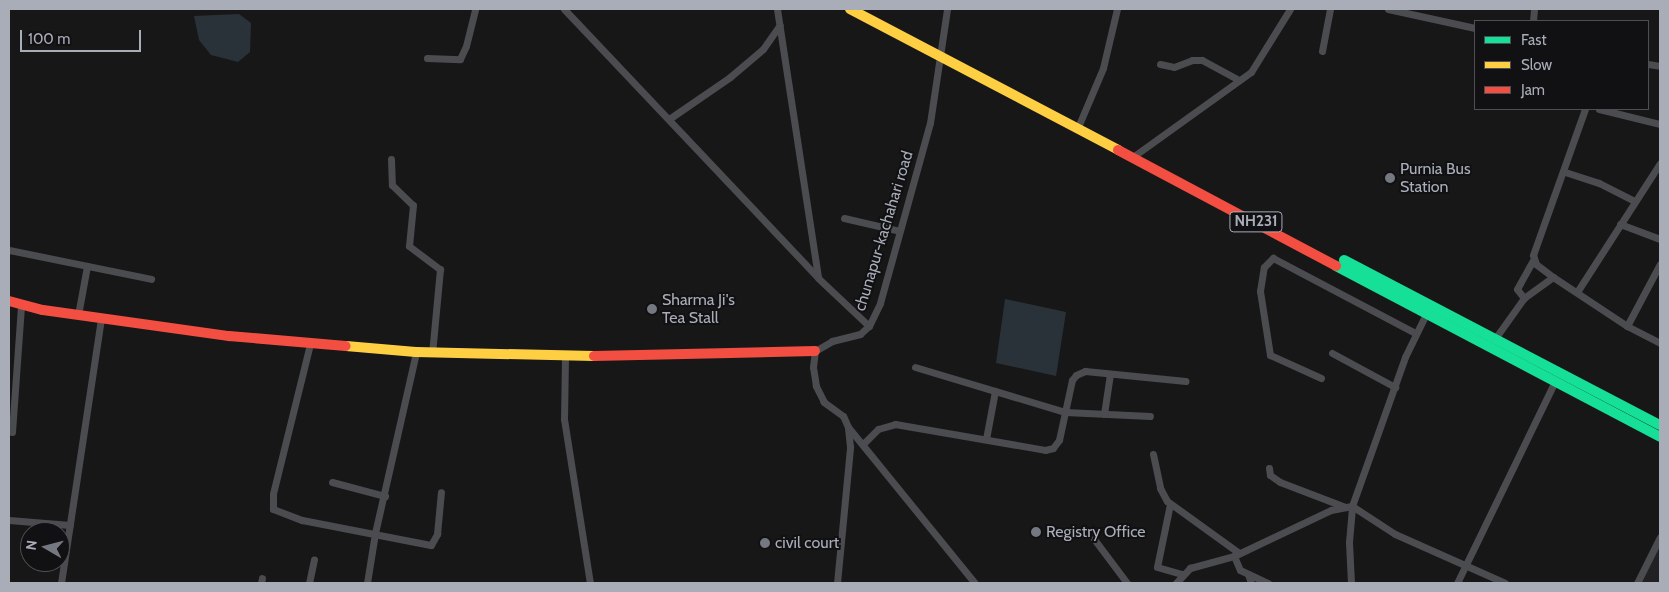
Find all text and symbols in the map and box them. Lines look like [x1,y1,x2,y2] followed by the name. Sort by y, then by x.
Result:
[22,20,144,52] scale bar
[1474,20,1649,110] legend
[28,30,70,48] text: 100 m
[1521,31,1546,49] text: Fast
[1521,56,1552,74] text: Slow
[1521,81,1545,99] text: Jam
[850,148,918,314] street label: chunapur-kachahari road
[1400,159,1471,197] place label: Purnia Bus Station
[1384,172,1396,184] marker: Purnia Bus Station
[1228,210,1284,234] road number: NH231
[662,290,735,328] place label: Sharma Ji's Tea Stall
[646,303,658,315] marker: Sharma Ji's Tea Stall
[20,522,70,572] north arrow
[1046,522,1146,542] place label: Registry Office
[1030,526,1042,538] marker: Registry Office
[775,533,839,553] place label: civil court
[759,537,771,549] marker: civil court
[22,539,41,551] text: N

